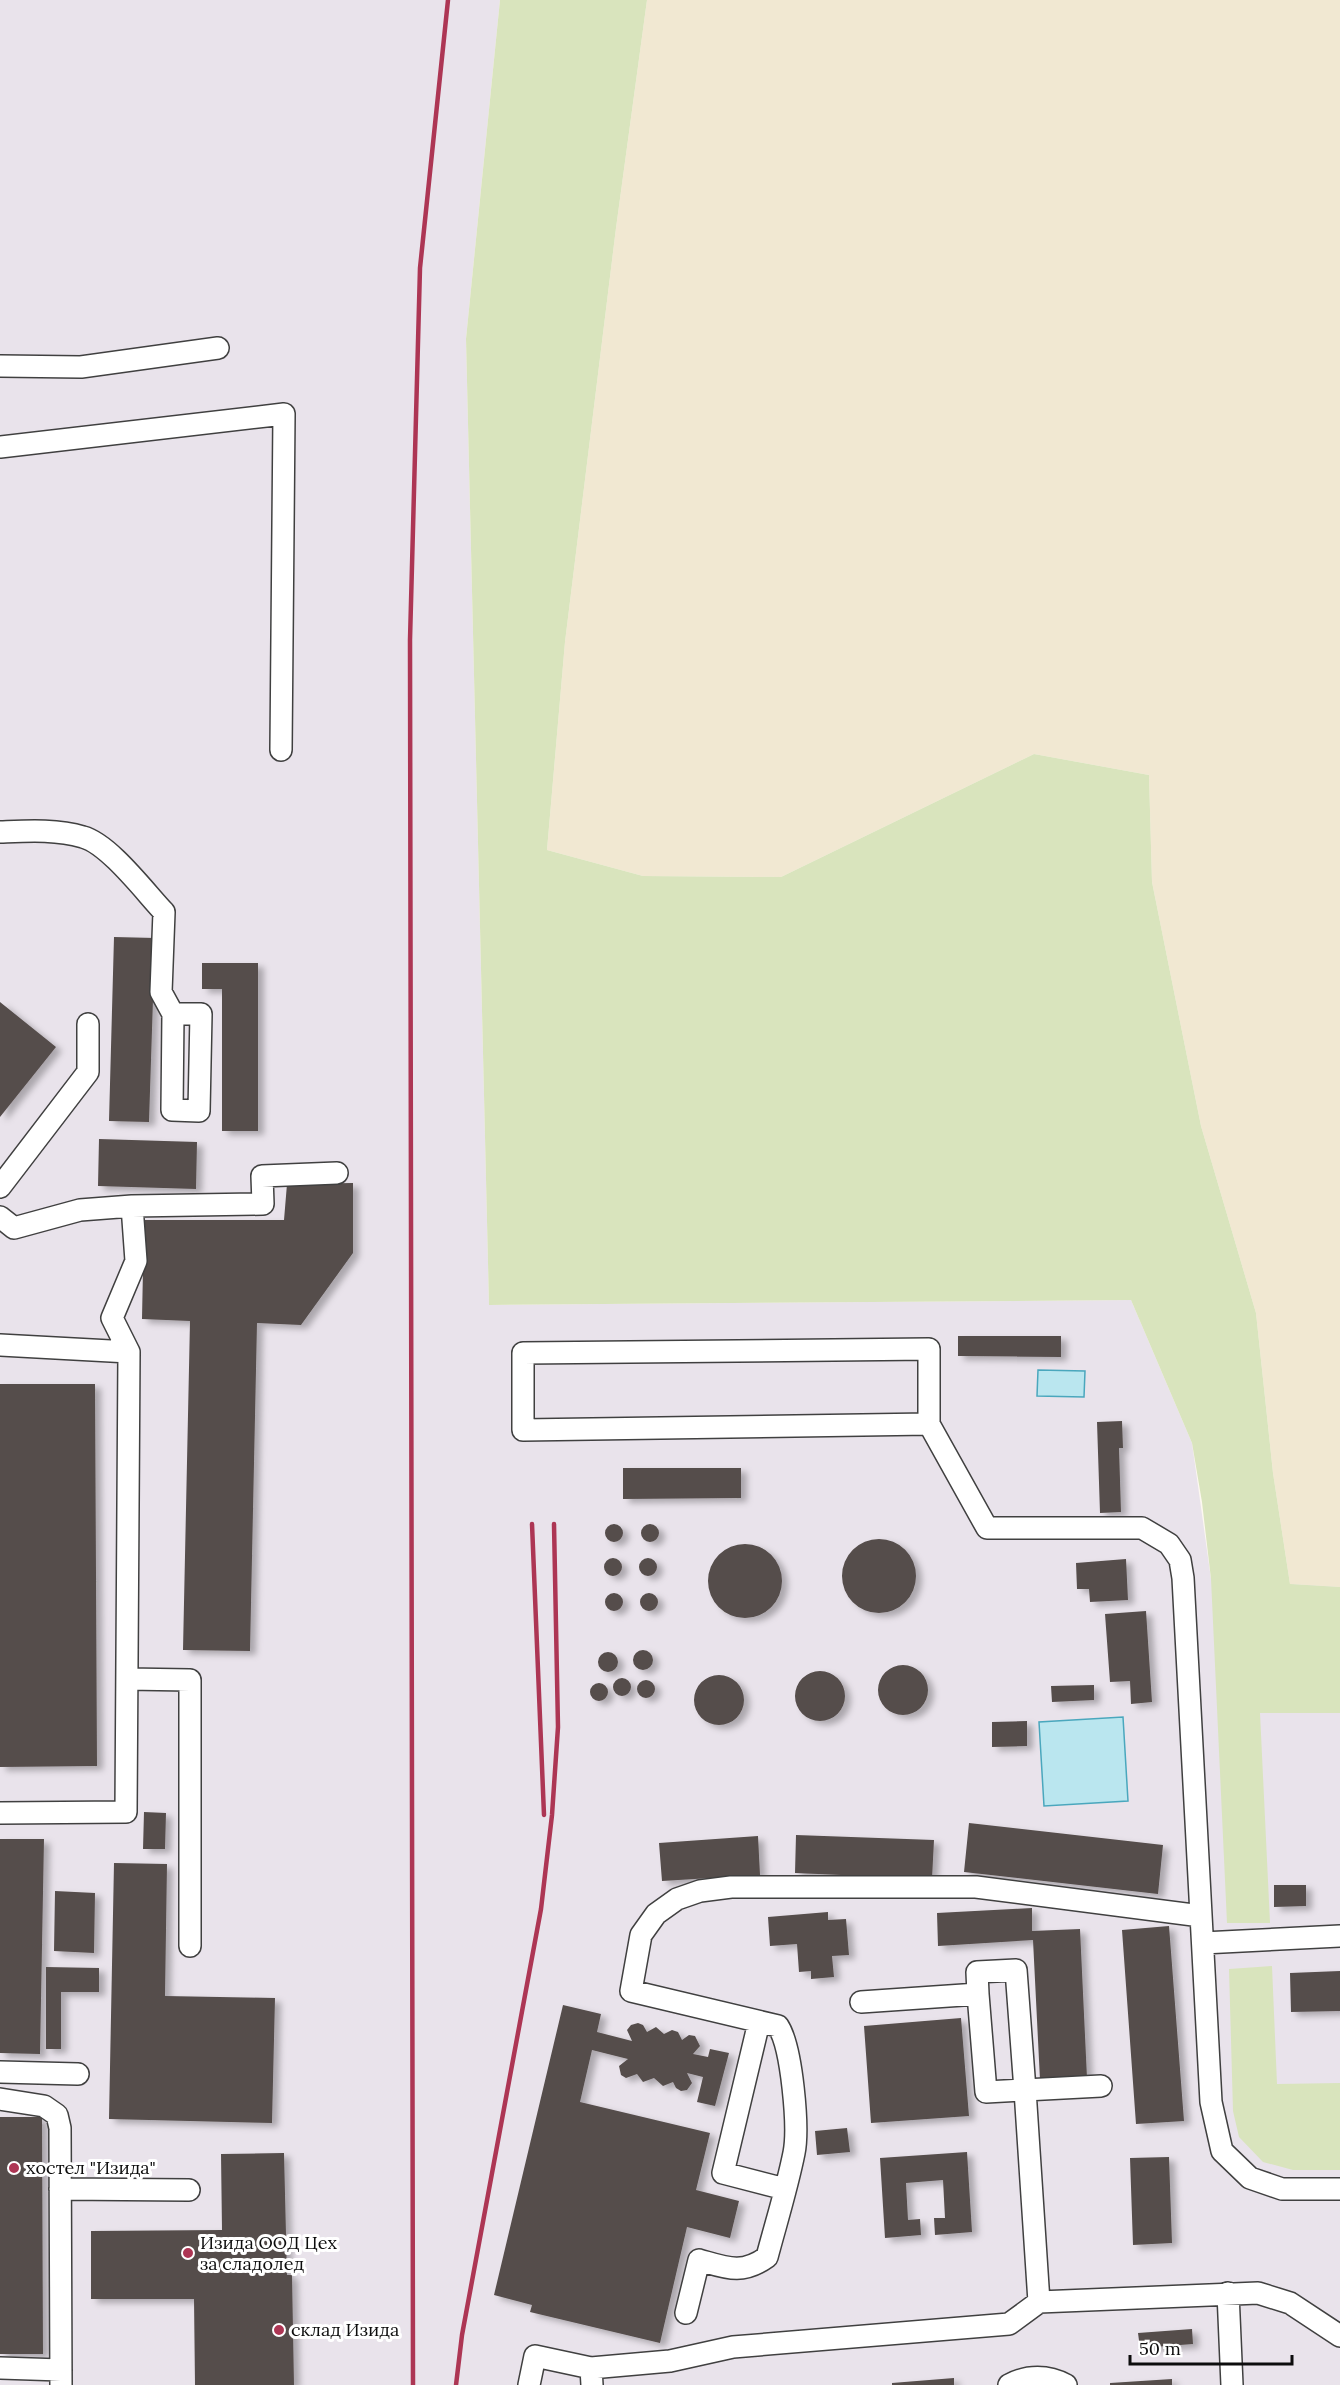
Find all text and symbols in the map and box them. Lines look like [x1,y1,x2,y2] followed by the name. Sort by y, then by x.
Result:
[26,2156,156,2179] place label: хостел "Изида"
[7,2161,21,2175] marker: хостел "Изида"
[200,2231,337,2275] place label: Изида ООД Цех за сладолед
[181,2246,195,2260] marker: Изида ООД Цех за сладолед
[291,2318,399,2341] place label: склад Изида
[272,2323,286,2337] marker: склад Изида
[1130,2328,1292,2366] scale bar
[1139,2337,1181,2360] text: 50 m

